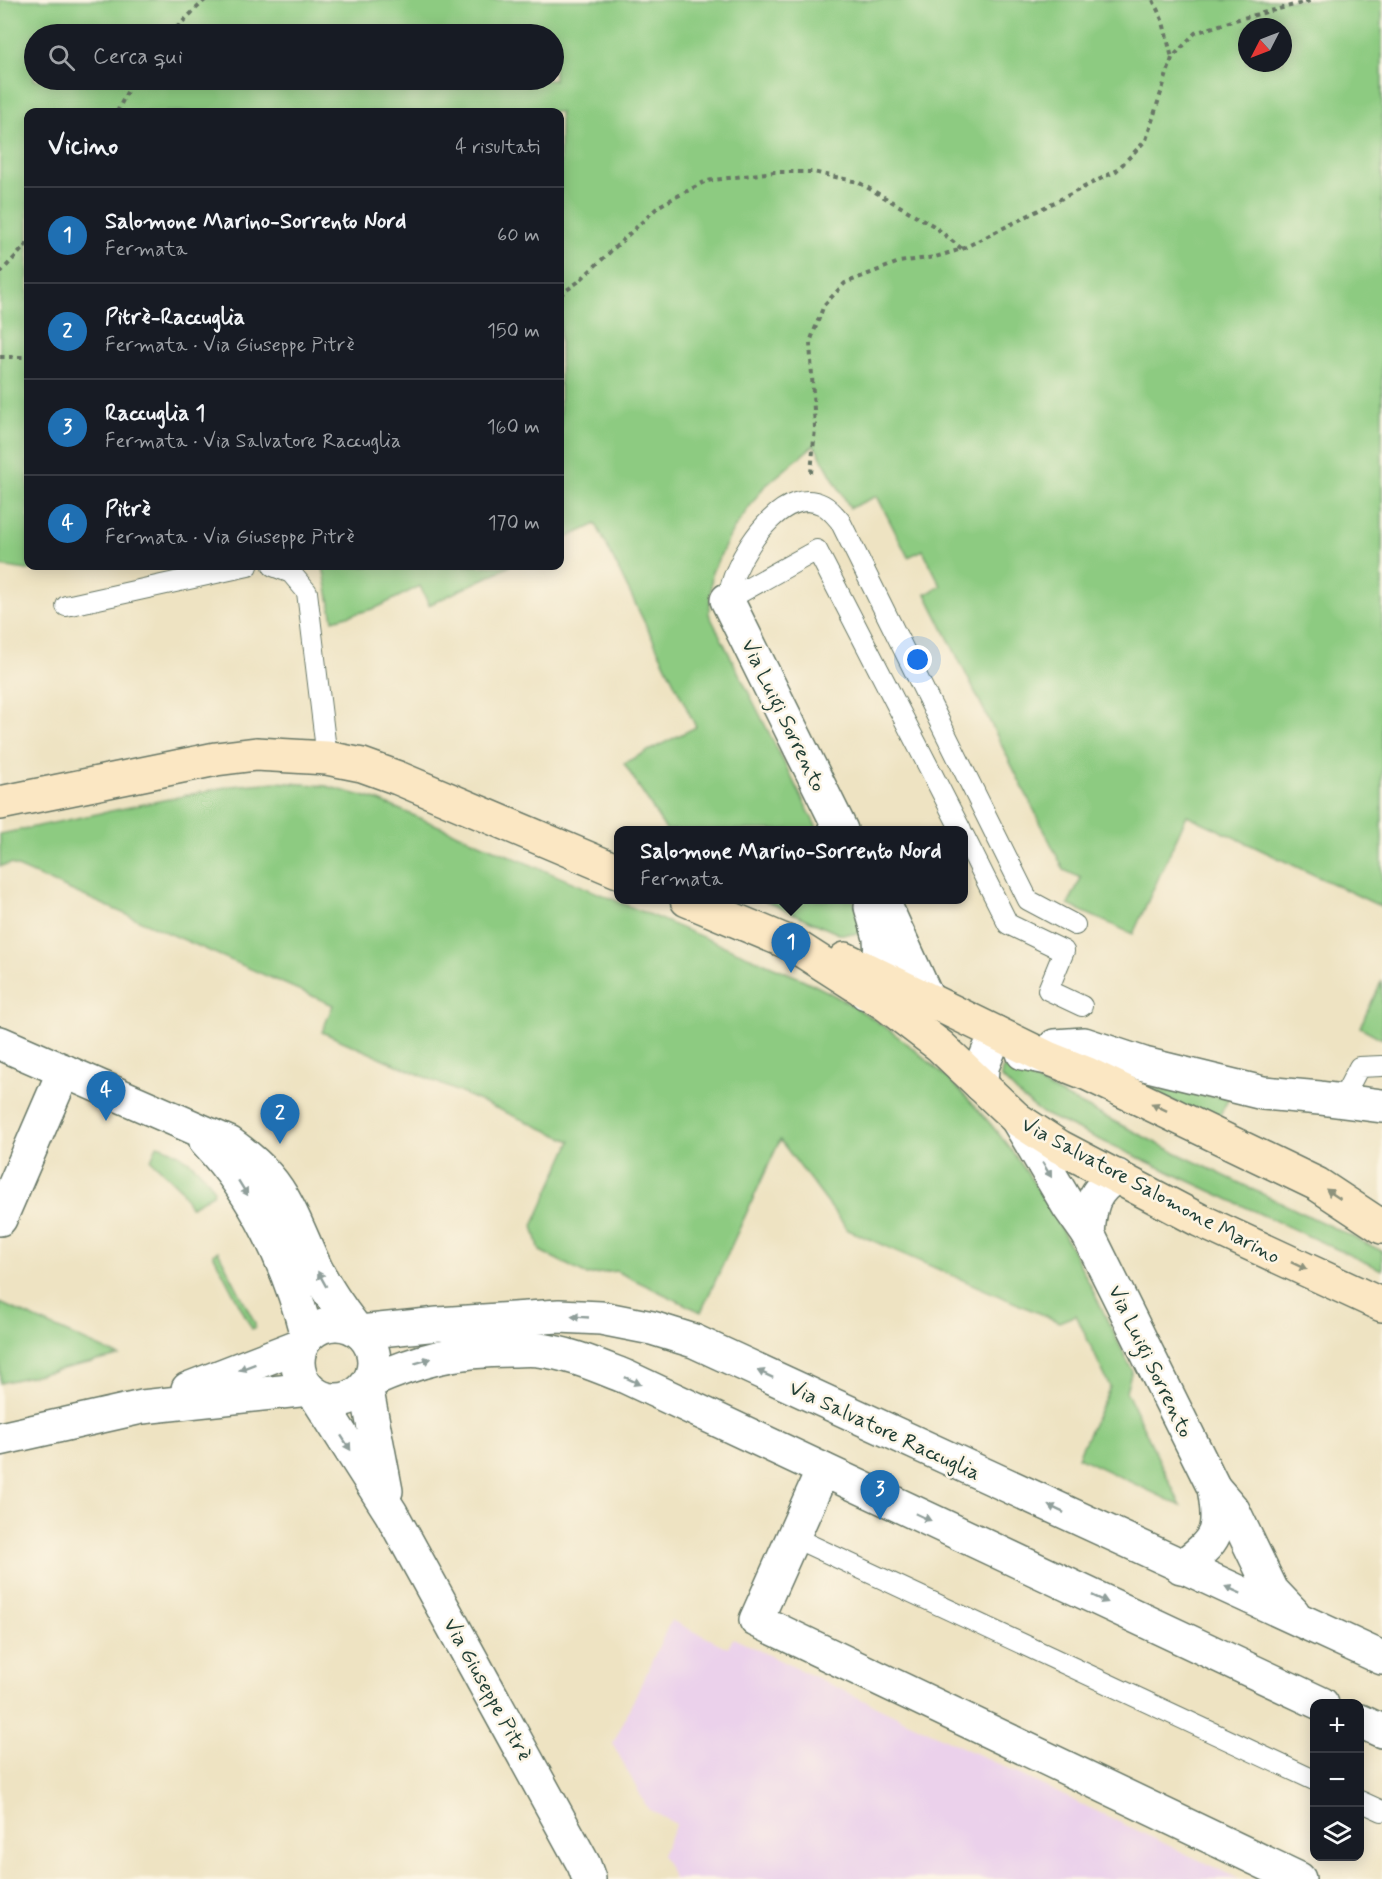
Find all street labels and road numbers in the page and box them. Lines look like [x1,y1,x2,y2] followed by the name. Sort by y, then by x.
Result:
[732,634,832,797] street label: Via Luigi Sorrento
[1016,1111,1285,1271] street label: Via Salvatore Salomone Marino
[1099,1280,1199,1443] street label: Via Luigi Sorrento
[784,1374,985,1488] street label: Via Salvatore Raccuglia
[436,1613,538,1766] street label: Via Giuseppe Pitrè

